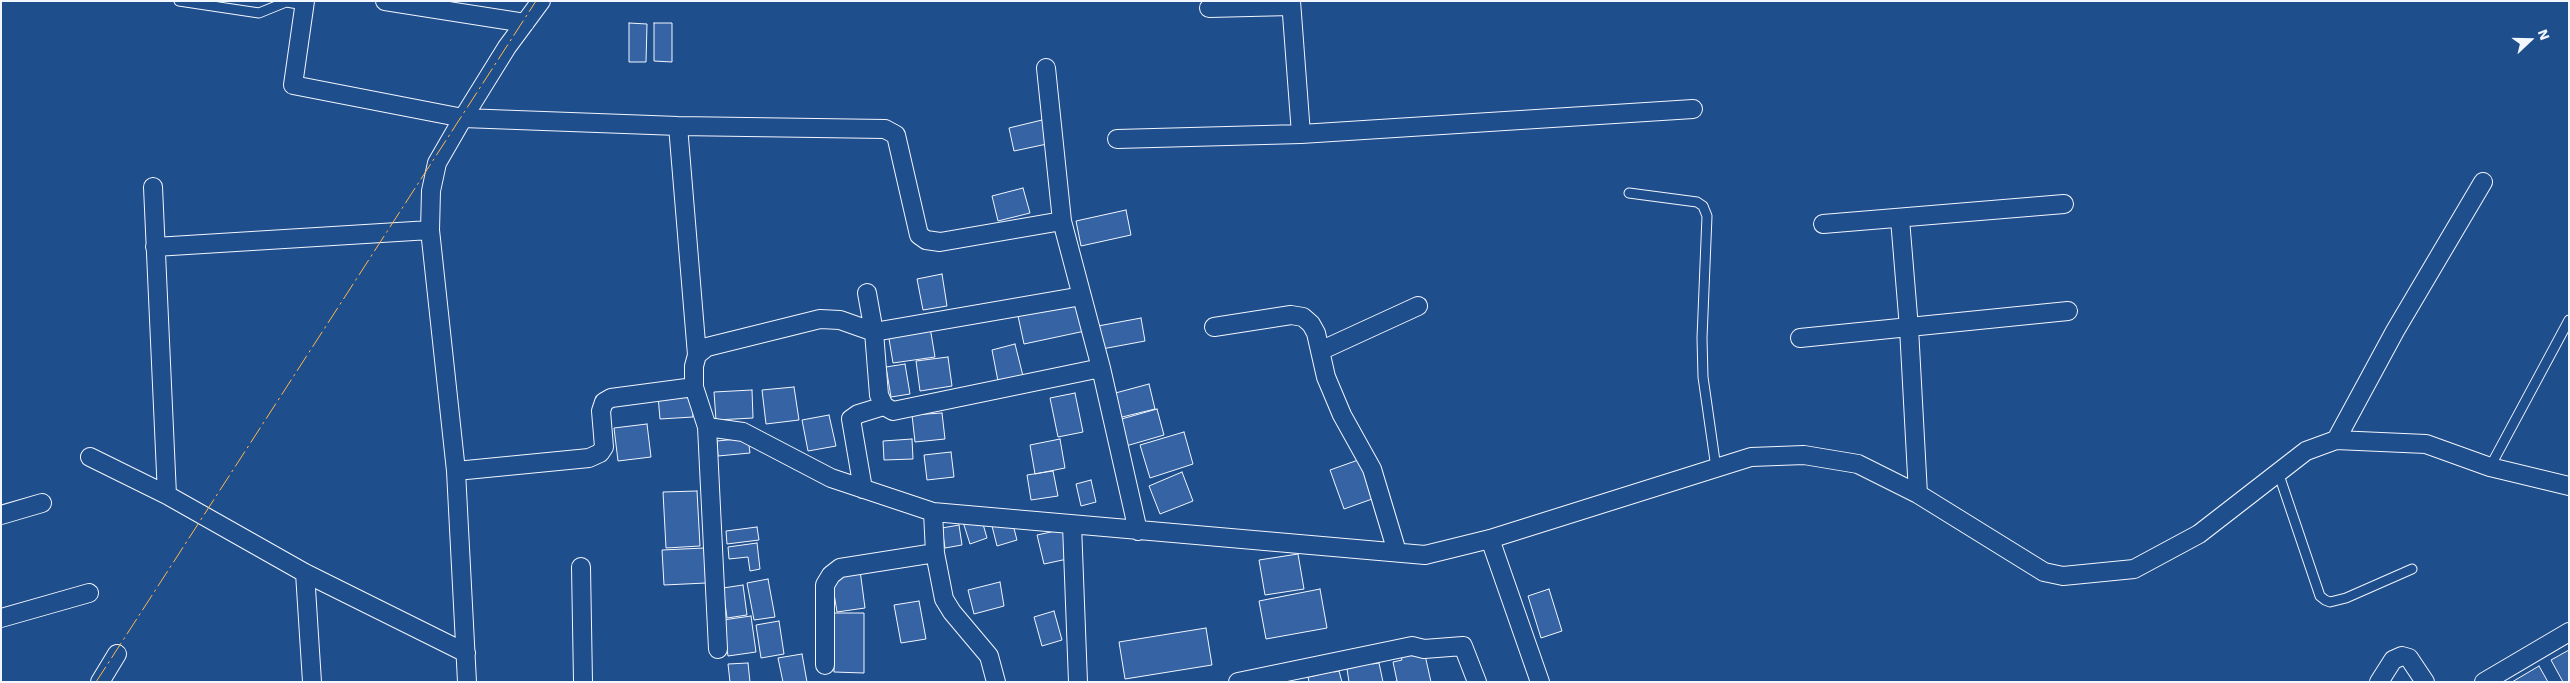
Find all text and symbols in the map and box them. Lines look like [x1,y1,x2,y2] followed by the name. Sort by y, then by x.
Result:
[2505,15,2555,65] north arrow
[2535,27,2553,42] text: N

